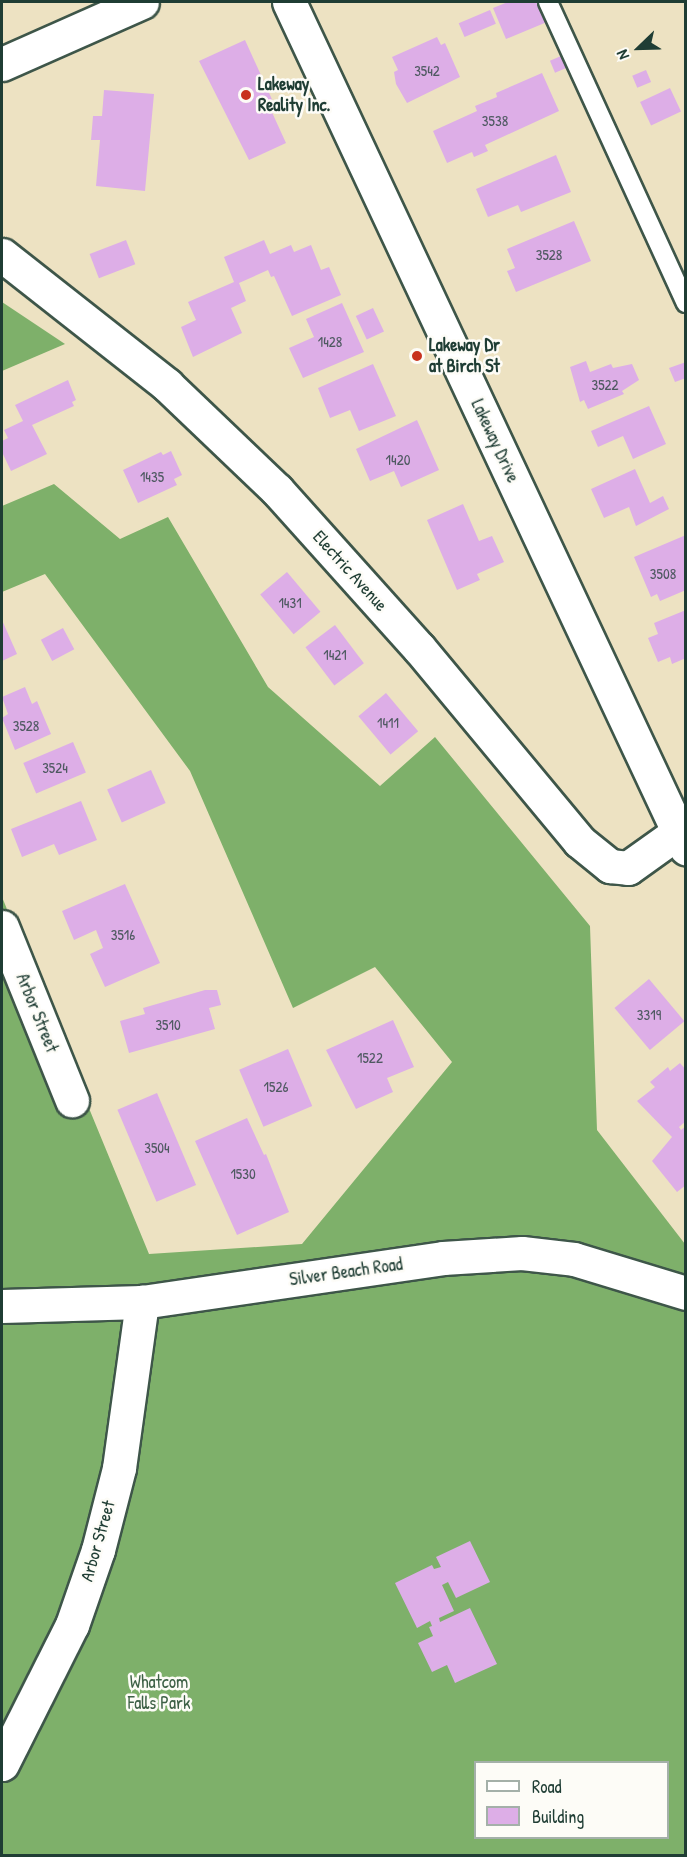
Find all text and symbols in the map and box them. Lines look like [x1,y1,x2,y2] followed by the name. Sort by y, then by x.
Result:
[609,18,669,78] north arrow
[611,47,634,63] text: N
[414,62,440,80] house number: 3542
[258,74,330,116] place label: Lakeway Reality Inc.
[239,88,253,102] marker: Lakeway Reality Inc.
[482,112,508,130] house number: 3538
[536,246,562,264] house number: 3528
[318,333,342,351] house number: 1428
[429,335,500,378] place label: Lakeway Dr at Birch St
[410,349,424,363] marker: Lakeway Dr at Birch St
[591,376,619,394] house number: 3522
[466,396,524,486] street label: Lakeway Drive
[386,451,410,469] house number: 1420
[140,468,164,486] house number: 1435
[308,526,392,616] street label: Electric Avenue
[650,565,676,583] house number: 3508
[278,594,302,612] house number: 1431
[323,646,347,664] house number: 1421
[377,714,399,732] house number: 1411
[13,717,39,735] house number: 3528
[42,759,68,777] house number: 3524
[111,926,135,944] house number: 3516
[11,970,63,1056] street label: Arbor Street
[637,1006,661,1024] house number: 3319
[155,1016,181,1034] house number: 3510
[357,1049,383,1067] house number: 1522
[264,1078,288,1096] house number: 1526
[144,1139,170,1157] house number: 3504
[230,1165,256,1183] house number: 1530
[288,1253,404,1291] street label: Silver Beach Road
[76,1498,120,1584] street label: Arbor Street
[128,1672,190,1714] park label: Whatcom Falls Park
[474,1761,669,1839] legend
[532,1774,562,1799] text: Road
[532,1804,584,1829] text: Building

